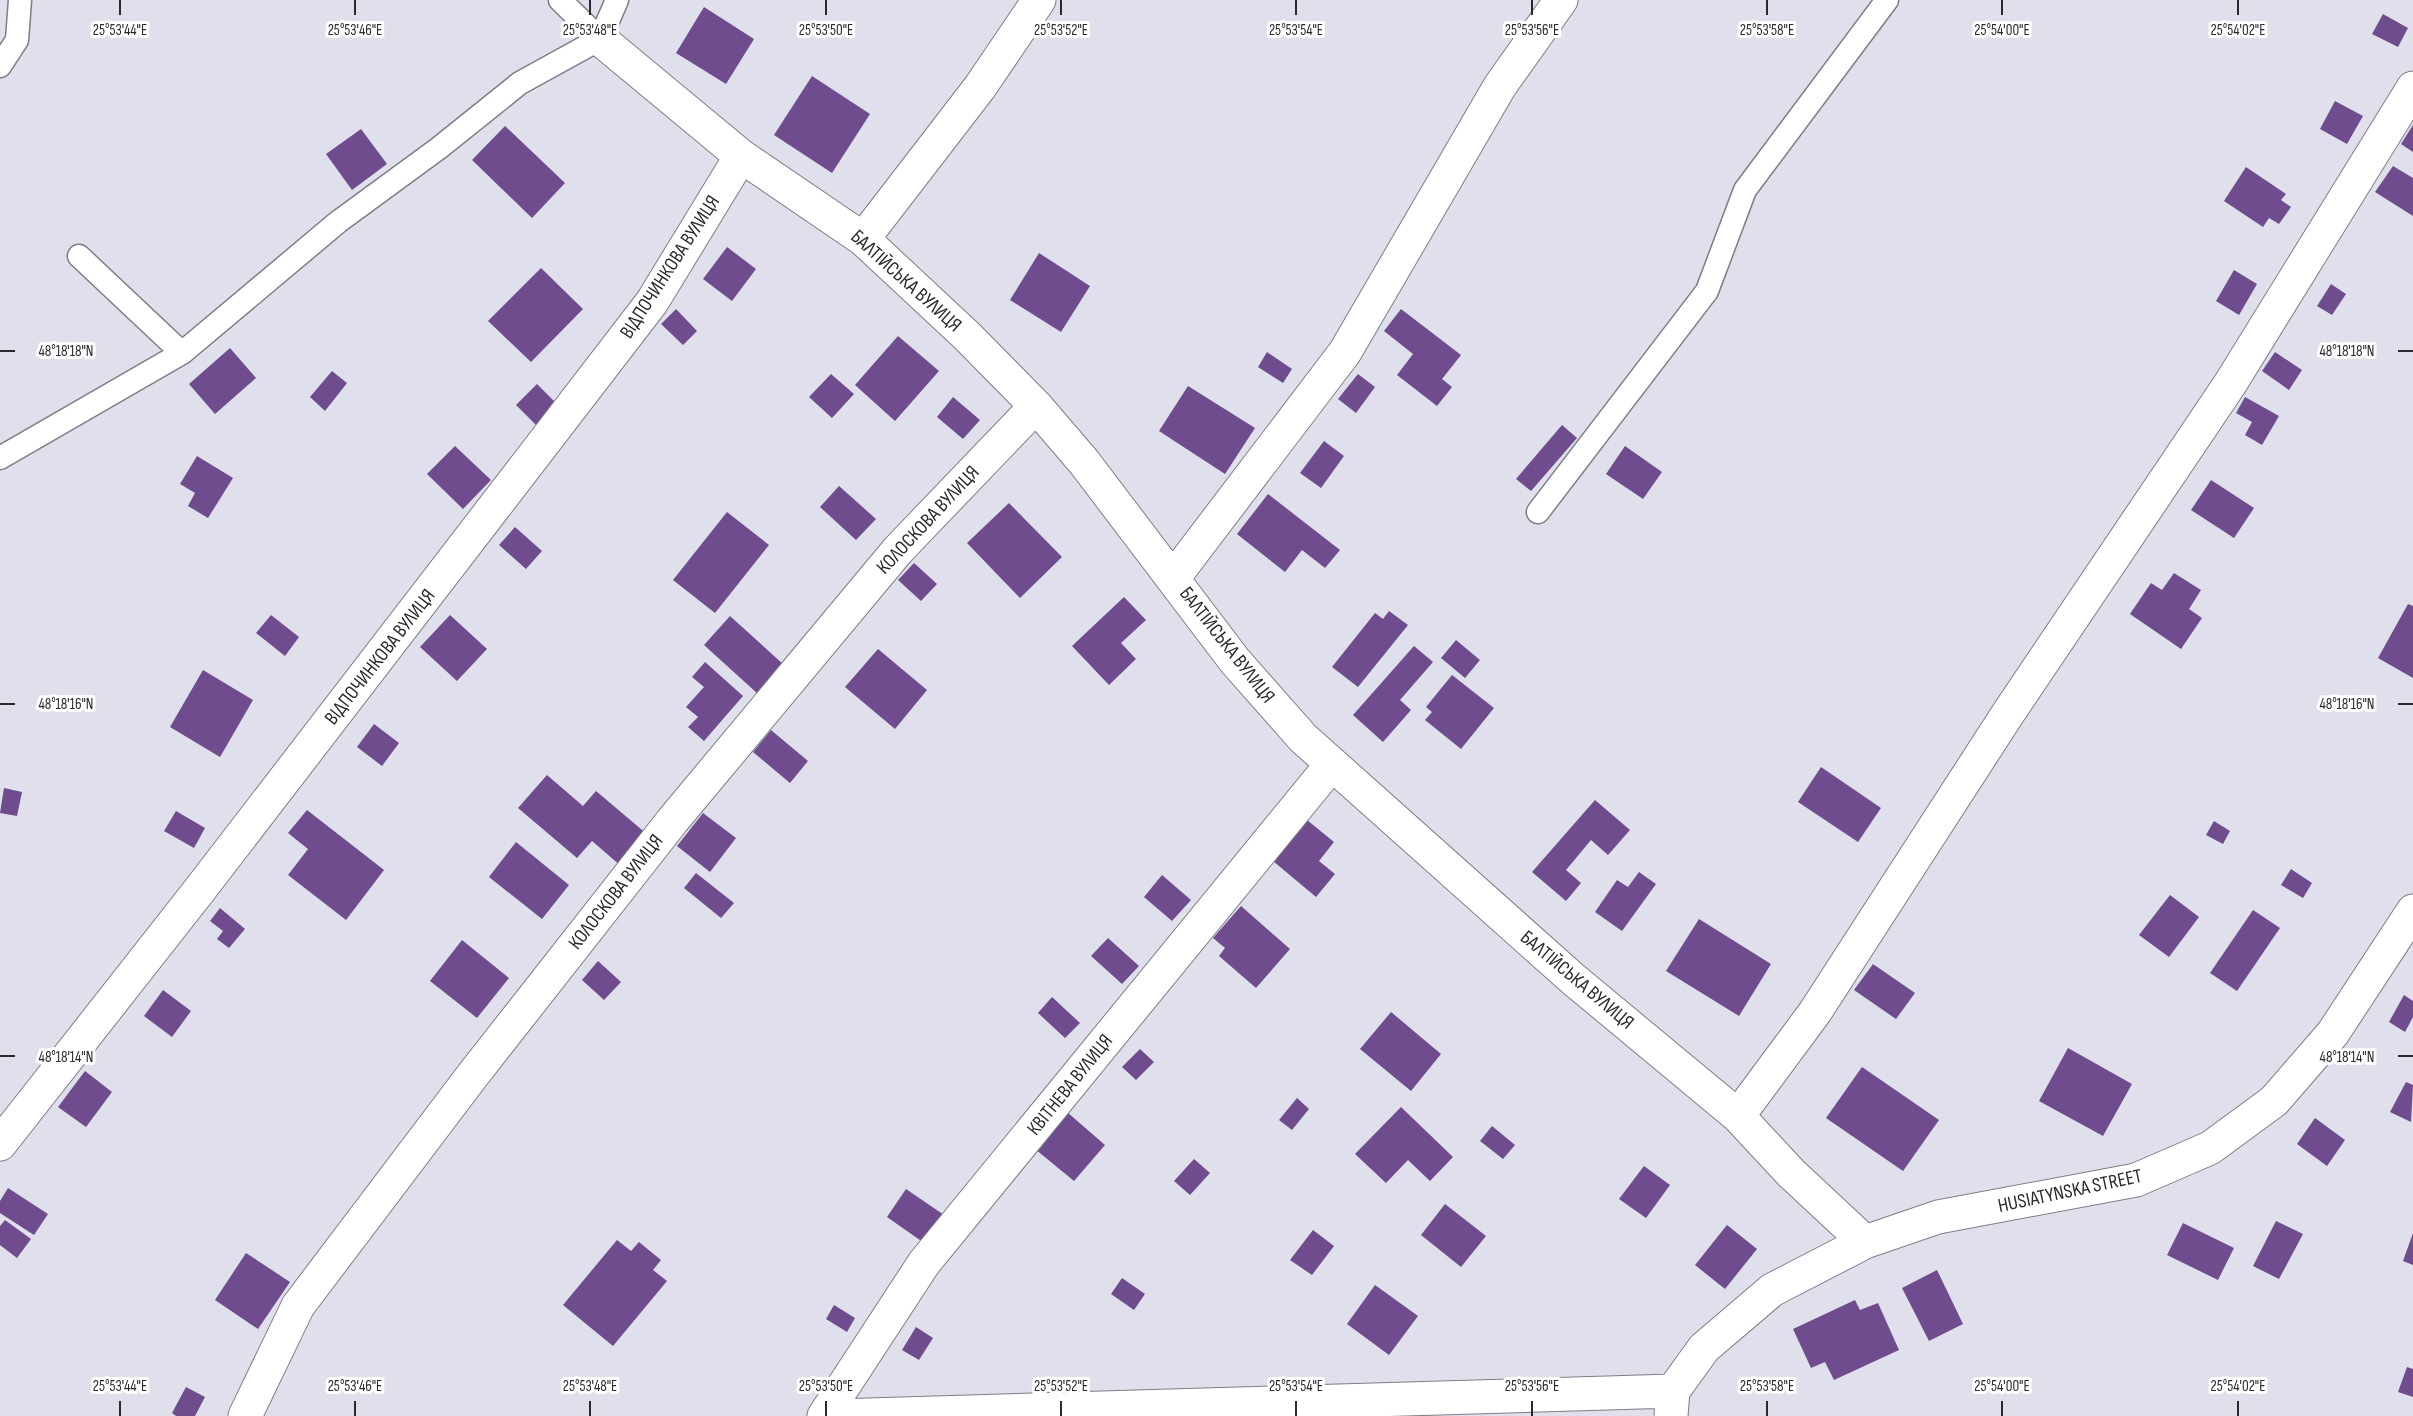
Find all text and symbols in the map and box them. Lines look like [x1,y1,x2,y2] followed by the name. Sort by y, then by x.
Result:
[93,21,147,40] text: 25°53'44"E
[328,21,382,40] text: 25°53'46"E
[563,21,617,40] text: 25°53'48"E
[799,21,853,40] text: 25°53'50"E
[1034,21,1088,40] text: 25°53'52"E
[1269,21,1323,40] text: 25°53'54"E
[1505,21,1559,40] text: 25°53'56"E
[1740,21,1794,40] text: 25°53'58"E
[1974,21,2030,40] text: 25°54'00"E
[2211,21,2265,40] text: 25°54'02"E
[615,191,725,343] street label: ВІДПОЧИНКОВА ВУЛИЦЯ
[846,225,966,337] street label: БАЛТІЙСЬКА ВУЛИЦЯ
[39,342,93,361] text: 48°18'18"N
[2320,342,2374,361] text: 48°18'18"N
[872,461,984,579] street label: КОЛОСКОВА ВУЛИЦЯ
[1174,582,1280,708] street label: БАЛТІЙСЬКА ВУЛИЦЯ
[320,584,440,730] street label: ВІДПОЧИНКОВА ВУЛИЦЯ
[38,695,94,714] text: 48°18'16"N
[2319,695,2375,714] text: 48°18'16"N
[564,830,668,954] street label: КОЛОСКОВА ВУЛИЦЯ
[1515,926,1639,1034] street label: БАЛТІЙСЬКА ВУЛИЦЯ
[1022,1030,1118,1140] street label: КВІТНЕВА ВУЛИЦЯ
[39,1048,93,1067] text: 48°18'14"N
[2320,1048,2374,1067] text: 48°18'14"N
[1996,1164,2144,1218] street label: HUSIATYNSKA STREET
[93,1377,147,1396] text: 25°53'44"E
[328,1377,382,1396] text: 25°53'46"E
[563,1377,617,1396] text: 25°53'48"E
[799,1377,853,1396] text: 25°53'50"E
[1034,1377,1088,1396] text: 25°53'52"E
[1269,1377,1323,1396] text: 25°53'54"E
[1505,1377,1559,1396] text: 25°53'56"E
[1740,1377,1794,1396] text: 25°53'58"E
[1974,1377,2030,1396] text: 25°54'00"E
[2211,1377,2265,1396] text: 25°54'02"E

